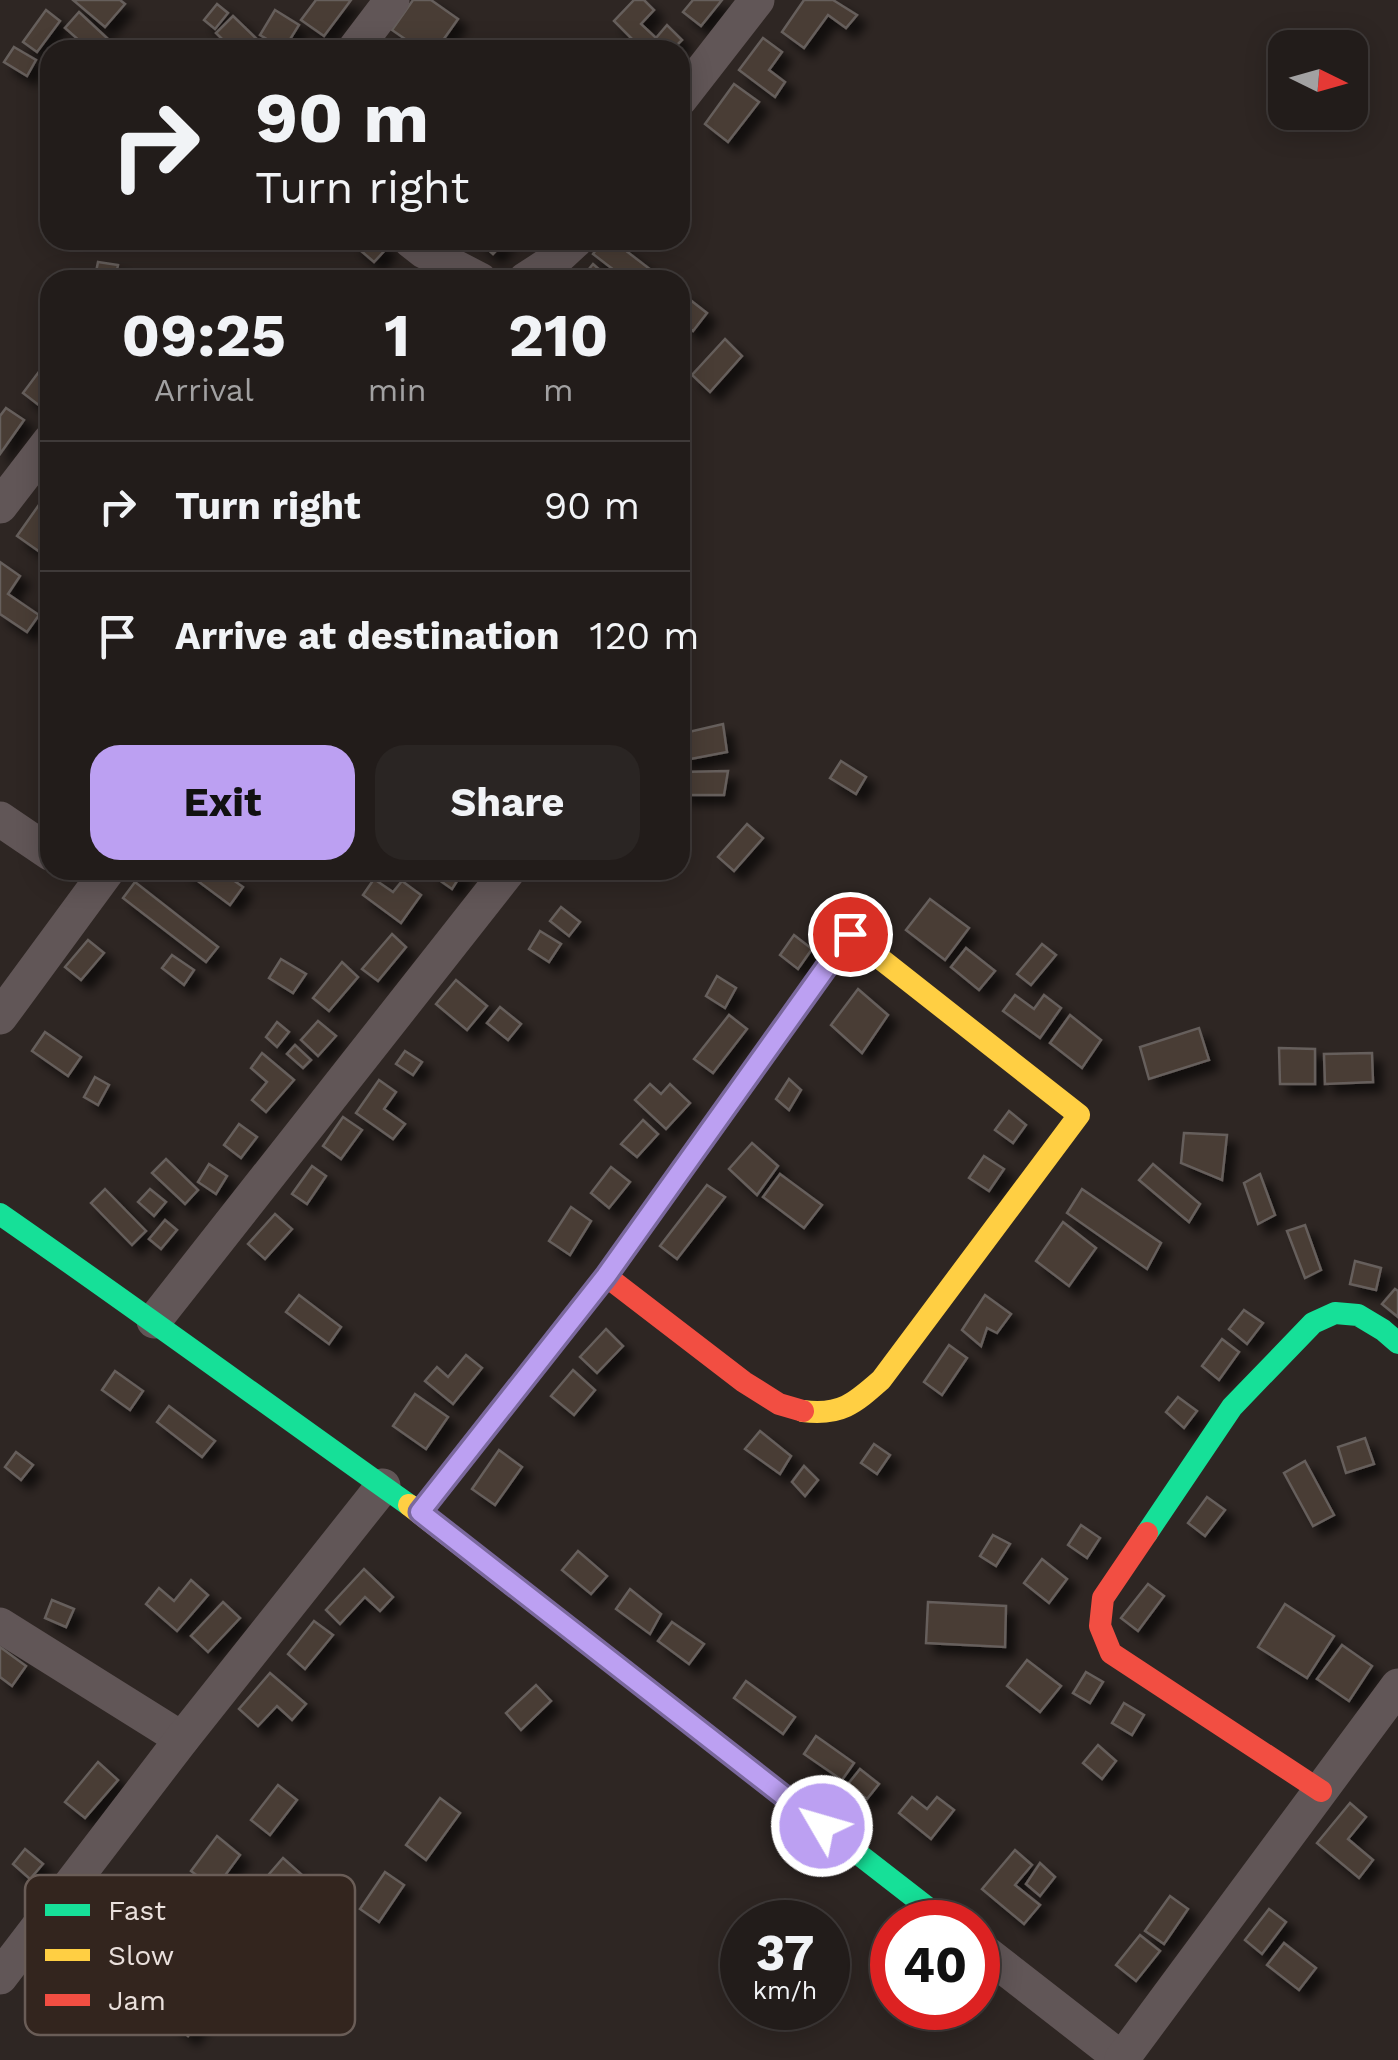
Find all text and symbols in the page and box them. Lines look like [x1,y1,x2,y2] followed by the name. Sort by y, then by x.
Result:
[1268,30,1368,130] north arrow
[1268,30,1368,130] map controls
[255,77,429,159] text: 90 m
[90,80,220,210] icon: right
[255,161,469,214] text: Turn right
[122,300,286,371] text: 09:25
[384,300,410,371] text: 1
[508,300,608,371] text: 210
[154,371,254,409] text: Arrival
[368,371,427,409] text: min
[543,371,574,409] text: m
[90,479,145,534] icon: right
[175,484,361,528] text: Turn right
[544,484,640,528] text: 90 m
[90,609,145,664] icon: arrive
[175,614,560,658] text: Arrive at destination
[590,614,699,658] text: 120 m
[90,745,355,860] button: Exit
[375,745,640,860] button: Share
[808,892,893,977] pin
[823,907,878,962] icon: arrive
[770,1774,874,1878] position arrow
[25,1875,355,2035] legend
[108,1894,166,1927] text: Fast
[870,1900,1000,2030] speed limit sign: 40
[756,1923,814,1982] text: 37
[108,1939,174,1972] text: Slow
[753,1976,817,2005] text: km/h
[108,1984,166,2017] text: Jam

